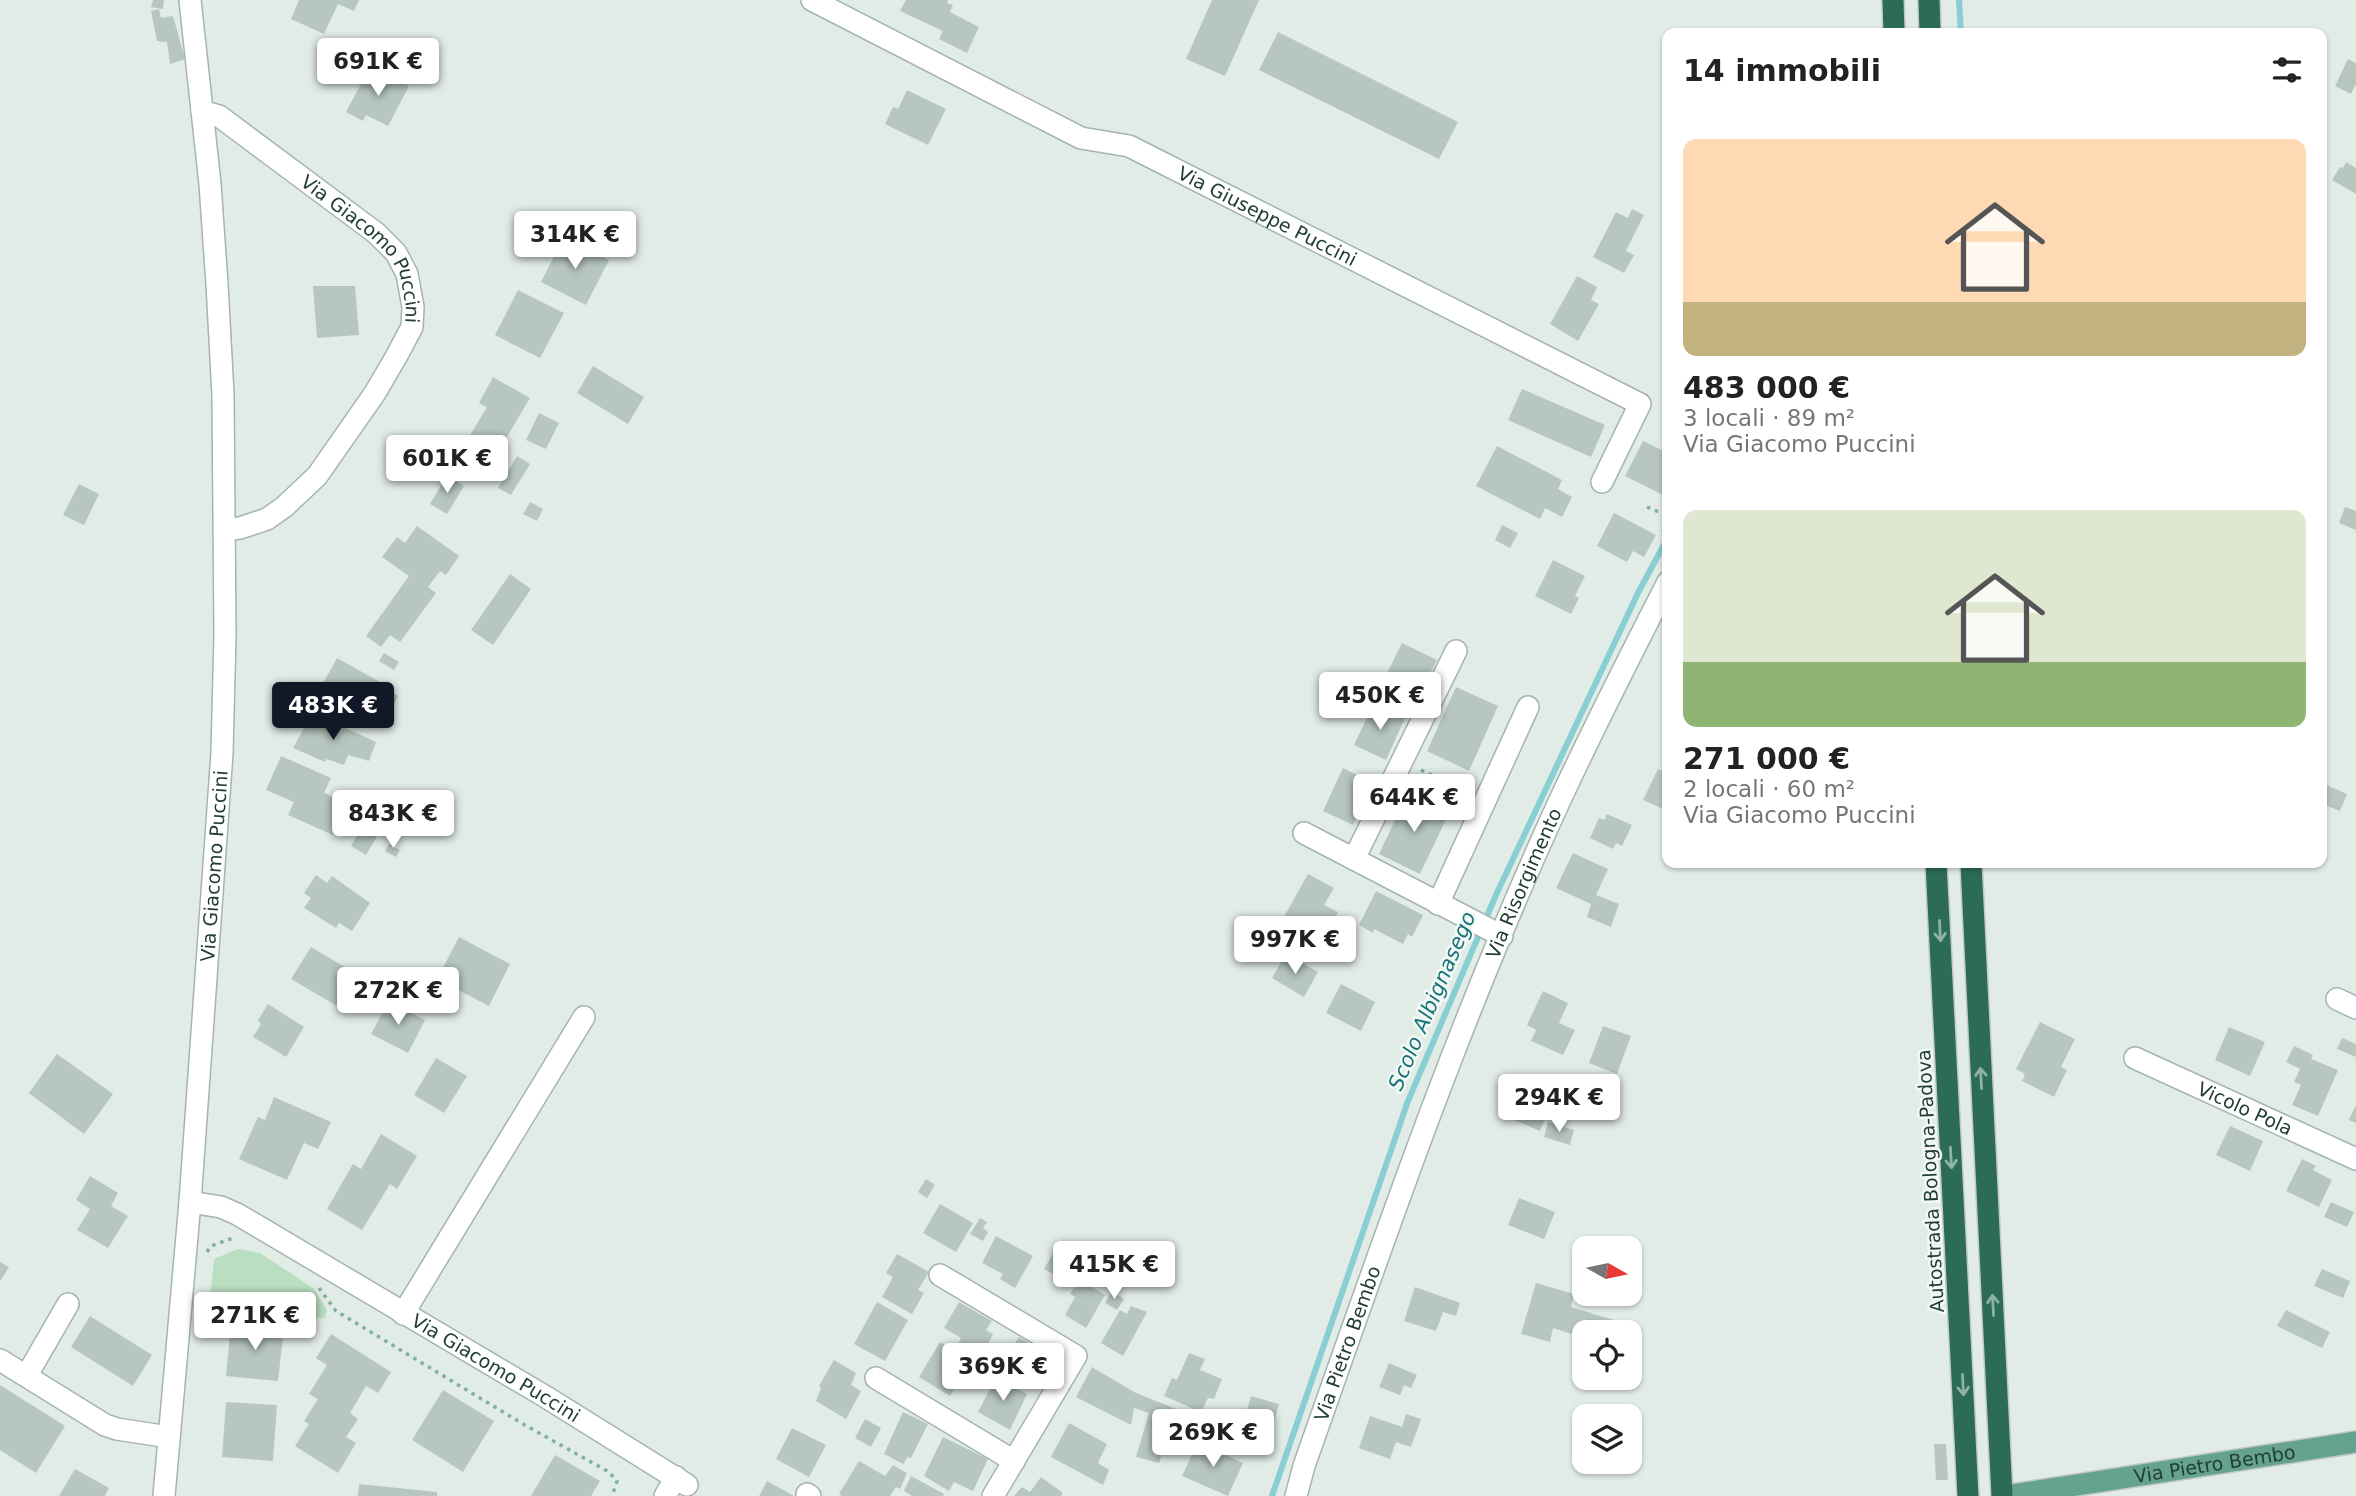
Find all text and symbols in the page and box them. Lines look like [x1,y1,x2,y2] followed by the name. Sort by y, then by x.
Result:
[321,38,435,98] pin: 691K €
[333,48,423,74] text: 691K €
[2268,51,2306,89] icon: filters
[1683,53,1881,88] text: 14 immobili
[1174,161,1361,270] street label: Via Giuseppe Puccini
[297,170,424,324] street label: Via Giacomo Puccini
[1932,184,2058,310] icon: home
[518,212,632,271] pin: 314K €
[530,221,620,247] text: 314K €
[1683,370,1850,405] text: 483 000 €
[1683,405,1855,431] text: 3 locali · 89 m²
[1683,431,1916,457] text: Via Giacomo Puccini
[390,435,504,495] pin: 601K €
[402,445,492,471] text: 601K €
[1932,555,2058,681] icon: home
[1323,672,1437,732] pin: 450K €
[276,682,390,742] pin: 483K €
[1335,682,1425,708] text: 450K €
[288,692,378,718] text: 483K €
[1683,741,1850,776] text: 271 000 €
[196,769,232,963] street label: Via Giacomo Puccini
[1357,774,1471,834] pin: 644K €
[1683,776,1855,802] text: 2 locali · 60 m²
[1369,784,1459,810] text: 644K €
[336,790,450,850] pin: 843K €
[348,800,438,826] text: 843K €
[1683,802,1916,828] text: Via Giacomo Puccini
[1481,804,1566,962] street label: Via Risorgimento
[1383,908,1481,1094] water label: Scolo Albignasego
[1238,916,1352,976] pin: 997K €
[1933,919,1946,942] one-way arrow
[1250,926,1340,952] text: 997K €
[341,968,455,1027] pin: 272K €
[353,977,443,1003] text: 272K €
[1912,1049,1948,1313] street label: Autostrada Bologna-Padova
[1975,1067,1988,1090] one-way arrow
[1502,1074,1616,1134] pin: 294K €
[2194,1077,2296,1140] street label: Vicolo Pola
[1514,1084,1604,1110] text: 294K €
[1945,1146,1958,1169] one-way arrow
[1572,1236,1642,1306] north arrow
[1572,1236,1642,1474] map controls
[1057,1242,1171,1301] pin: 415K €
[1069,1251,1159,1277] text: 415K €
[1310,1263,1385,1424] street label: Via Pietro Bembo
[198,1292,312,1352] pin: 271K €
[1986,1294,1999,1317] one-way arrow
[210,1302,300,1328] text: 271K €
[408,1309,584,1427] street label: Via Giacomo Puccini
[1572,1320,1642,1390] button: locate
[946,1344,1060,1403] pin: 369K €
[958,1353,1048,1379] text: 369K €
[1956,1374,1969,1397] one-way arrow
[1572,1404,1642,1474] button: layers
[1156,1410,1270,1469] pin: 269K €
[1168,1419,1258,1445] text: 269K €
[2132,1440,2297,1487] street label: Via Pietro Bembo

